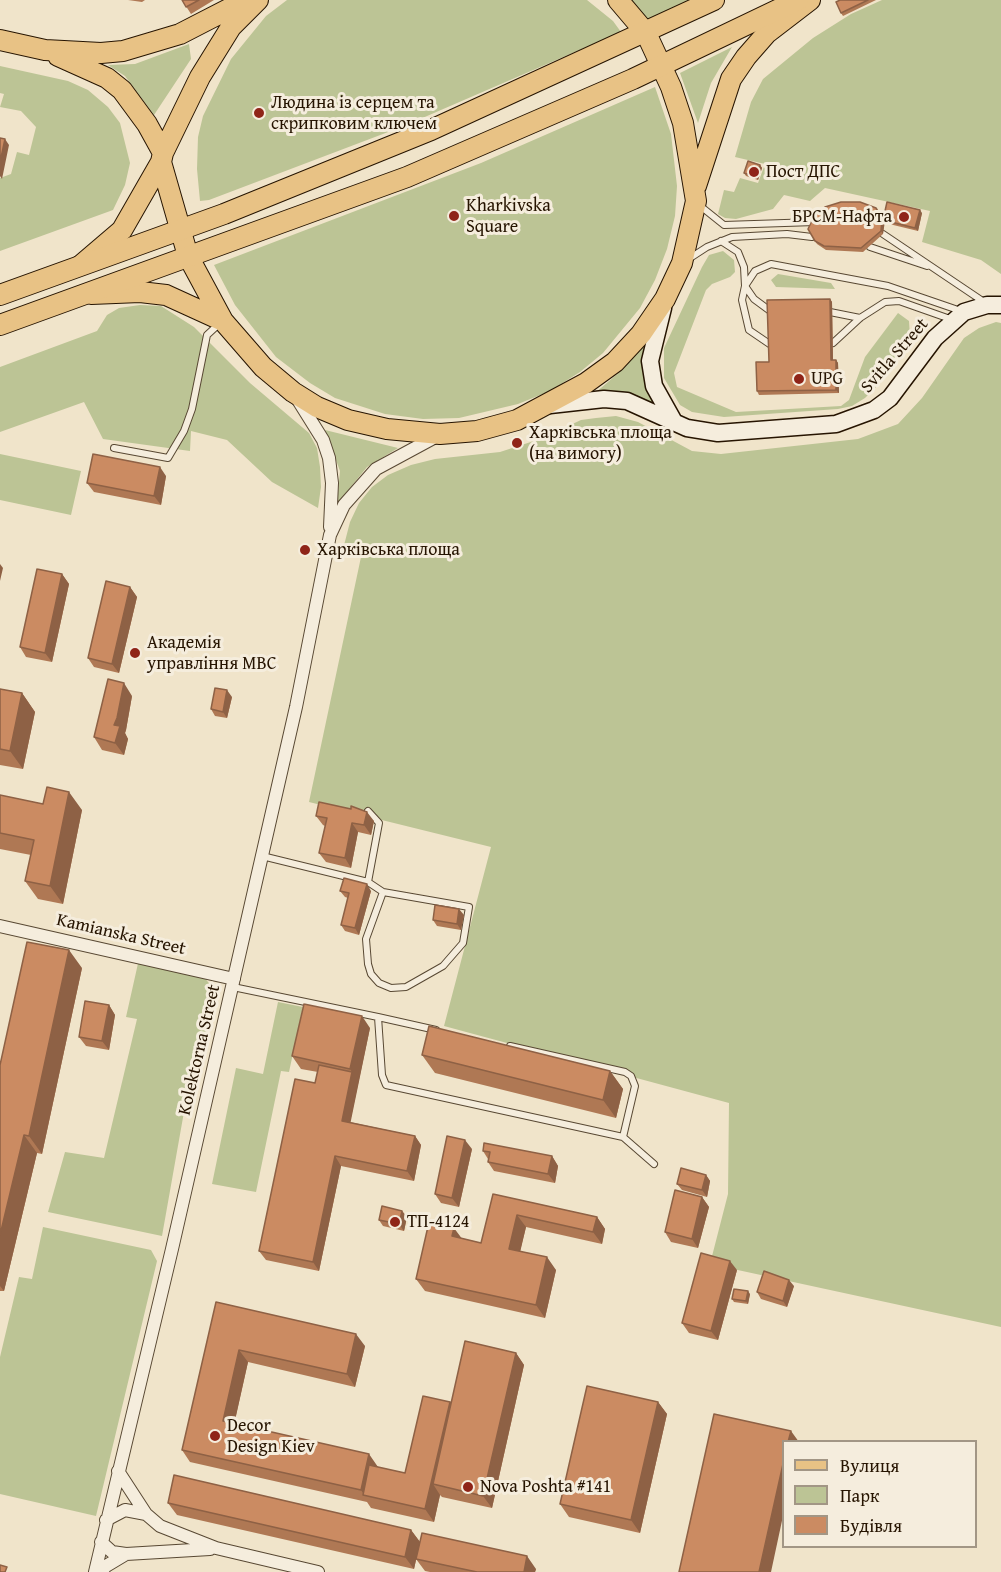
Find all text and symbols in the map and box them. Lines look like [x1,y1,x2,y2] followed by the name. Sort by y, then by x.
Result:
[271,92,437,134] place label: Людина із серцем та скрипковим ключем
[252,106,266,120] marker: Людина із серцем та скрипковим ключем
[766,161,840,183] place label: Пост ДПС
[747,165,761,179] marker: Пост ДПС
[466,195,551,238] place label: Kharkivska Square
[792,206,892,228] place label: БРСМ-Нафта
[447,209,461,223] marker: Kharkivska Square
[897,210,911,224] marker: БРСМ-Нафта
[857,314,933,398] street label: Svitla Street
[811,368,843,390] place label: UPG
[792,372,806,386] marker: UPG
[529,422,672,464] place label: Харківська площа (на вимогу)
[510,436,524,450] marker: Харківська площа (на вимогу)
[317,539,460,561] place label: Харківська площа
[298,543,312,557] marker: Харківська площа
[147,632,276,674] place label: Академія управління МВС
[128,646,142,660] marker: Академія управління МВС
[54,910,188,960] street label: Kamianska Street
[174,983,226,1117] street label: Kolektorna Street
[407,1211,470,1233] place label: ТП-4124
[388,1215,402,1229] marker: ТП-4124
[227,1415,315,1458] place label: Decor Design Kiev
[208,1429,222,1443] marker: Decor Design Kiev
[782,1440,977,1548] legend
[840,1452,899,1479] text: Вулиця
[480,1476,611,1498] place label: Nova Poshta #141
[461,1480,475,1494] marker: Nova Poshta #141
[840,1482,879,1509] text: Парк
[840,1512,902,1539] text: Будівля

